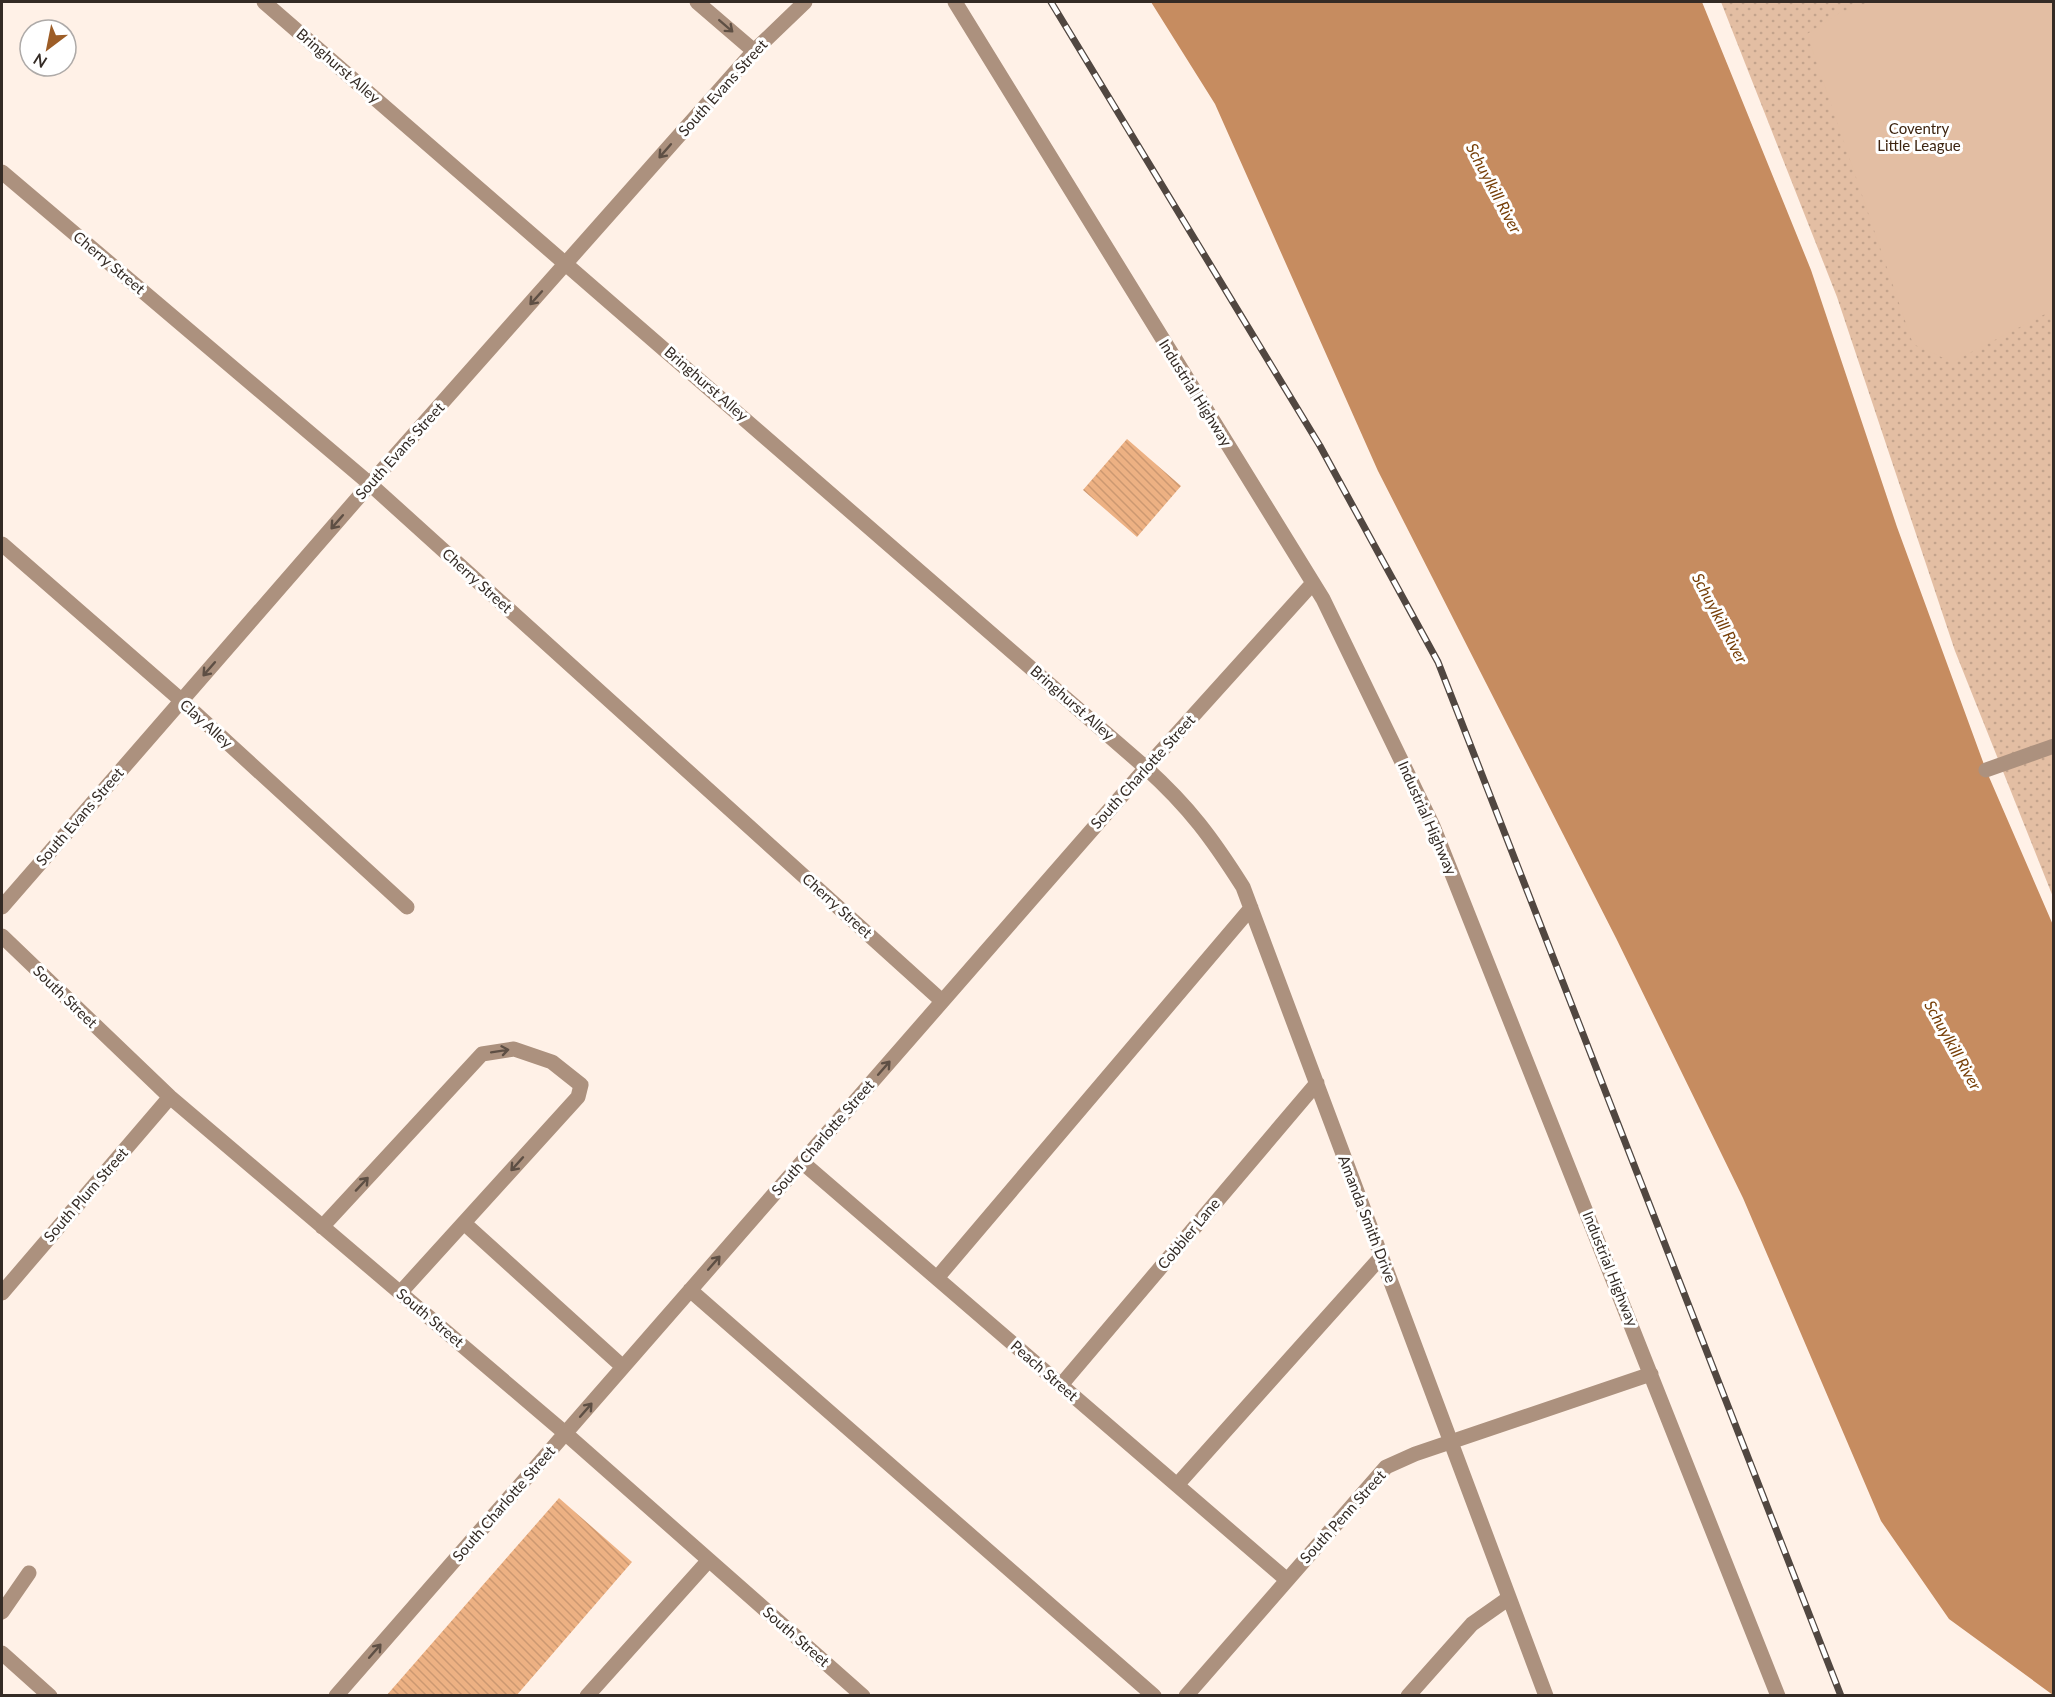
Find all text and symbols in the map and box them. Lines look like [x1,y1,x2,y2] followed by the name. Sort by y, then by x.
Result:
[18,18,78,78] north arrow
[718,19,733,33] one-way arrow
[293,24,384,107] street label: Bringhurst Alley
[674,35,771,139] street label: South Evans Street
[30,50,50,72] text: N
[1877,119,1961,154] park label: Coventry Little League
[1463,139,1526,237] water label: Schuylkill River
[658,144,672,159] one-way arrow
[70,227,150,298] street label: Cherry Street
[529,290,543,305] one-way arrow
[1156,336,1236,450] street label: Industrial Highway
[661,342,752,425] street label: Bringhurst Alley
[351,398,448,502] street label: South Evans Street
[330,514,344,529] one-way arrow
[439,544,517,617] street label: Cherry Street
[1689,569,1752,667] water label: Schuylkill River
[202,661,216,676] one-way arrow
[1027,661,1118,744] street label: Bringhurst Alley
[177,695,237,752] street label: Clay Alley
[1086,710,1199,832] street label: South Charlotte Street
[1395,758,1461,878] street label: Industrial Highway
[32,763,127,869] street label: South Evans Street
[799,869,877,942] street label: Cherry Street
[30,961,102,1032] street label: South Street
[1921,997,1986,1093] water label: Schuylkill River
[490,1046,509,1057] one-way arrow
[877,1061,891,1076] one-way arrow
[767,1075,878,1199] street label: South Charlotte Street
[39,1143,132,1245] street label: South Plum Street
[1335,1152,1401,1285] street label: Amanda Smith Drive
[509,1157,524,1172] one-way arrow
[355,1177,369,1192] one-way arrow
[1153,1194,1223,1272] street label: Cobbler Lane
[1580,1208,1642,1329] street label: Industrial Highway
[707,1256,721,1271] one-way arrow
[393,1284,468,1351] street label: South Street
[1007,1336,1082,1405] street label: Peach Street
[579,1403,593,1418] one-way arrow
[448,1441,559,1565] street label: South Charlotte Street
[1296,1466,1389,1567] street label: South Penn Street
[760,1603,834,1670] street label: South Street
[368,1644,382,1659] one-way arrow

